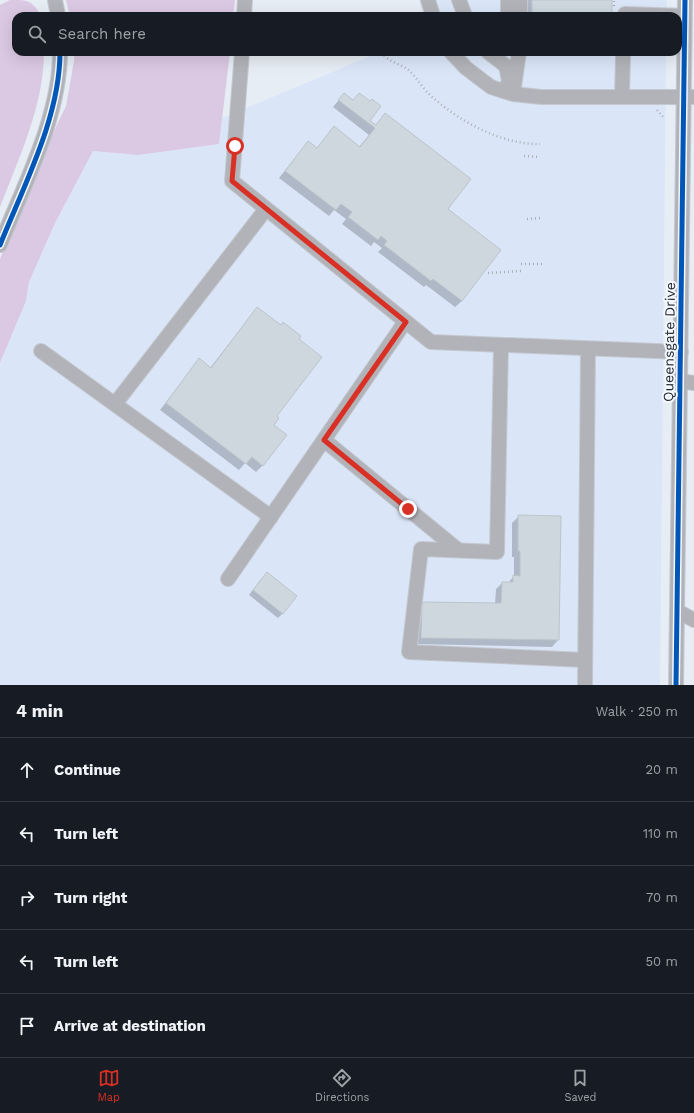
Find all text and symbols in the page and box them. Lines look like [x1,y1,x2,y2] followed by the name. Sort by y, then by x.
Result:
[12,12,682,56] search box
[26,23,48,45] icon: search
[58,25,146,43] text: Search here
[226,137,244,155] route start
[660,282,678,402] street label: Queensgate Drive
[399,500,417,518] route end
[16,701,63,721] text: 4 min
[596,704,678,719] text: Walk · 250 m
[16,759,38,781] icon: ahead
[54,761,121,779] text: Continue
[646,762,678,777] text: 20 m
[16,823,38,845] icon: left
[54,825,118,843] text: Turn left
[643,826,678,841] text: 110 m
[16,887,38,909] icon: right
[54,889,127,907] text: Turn right
[646,890,678,905] text: 70 m
[16,951,38,973] icon: left
[54,953,118,971] text: Turn left
[646,954,678,969] text: 50 m
[16,1015,38,1037] icon: arrive
[54,1017,206,1035] text: Arrive at destination
[98,1067,120,1104] tab: Map
[315,1067,369,1104] tab: Directions
[564,1067,596,1104] tab: Saved

